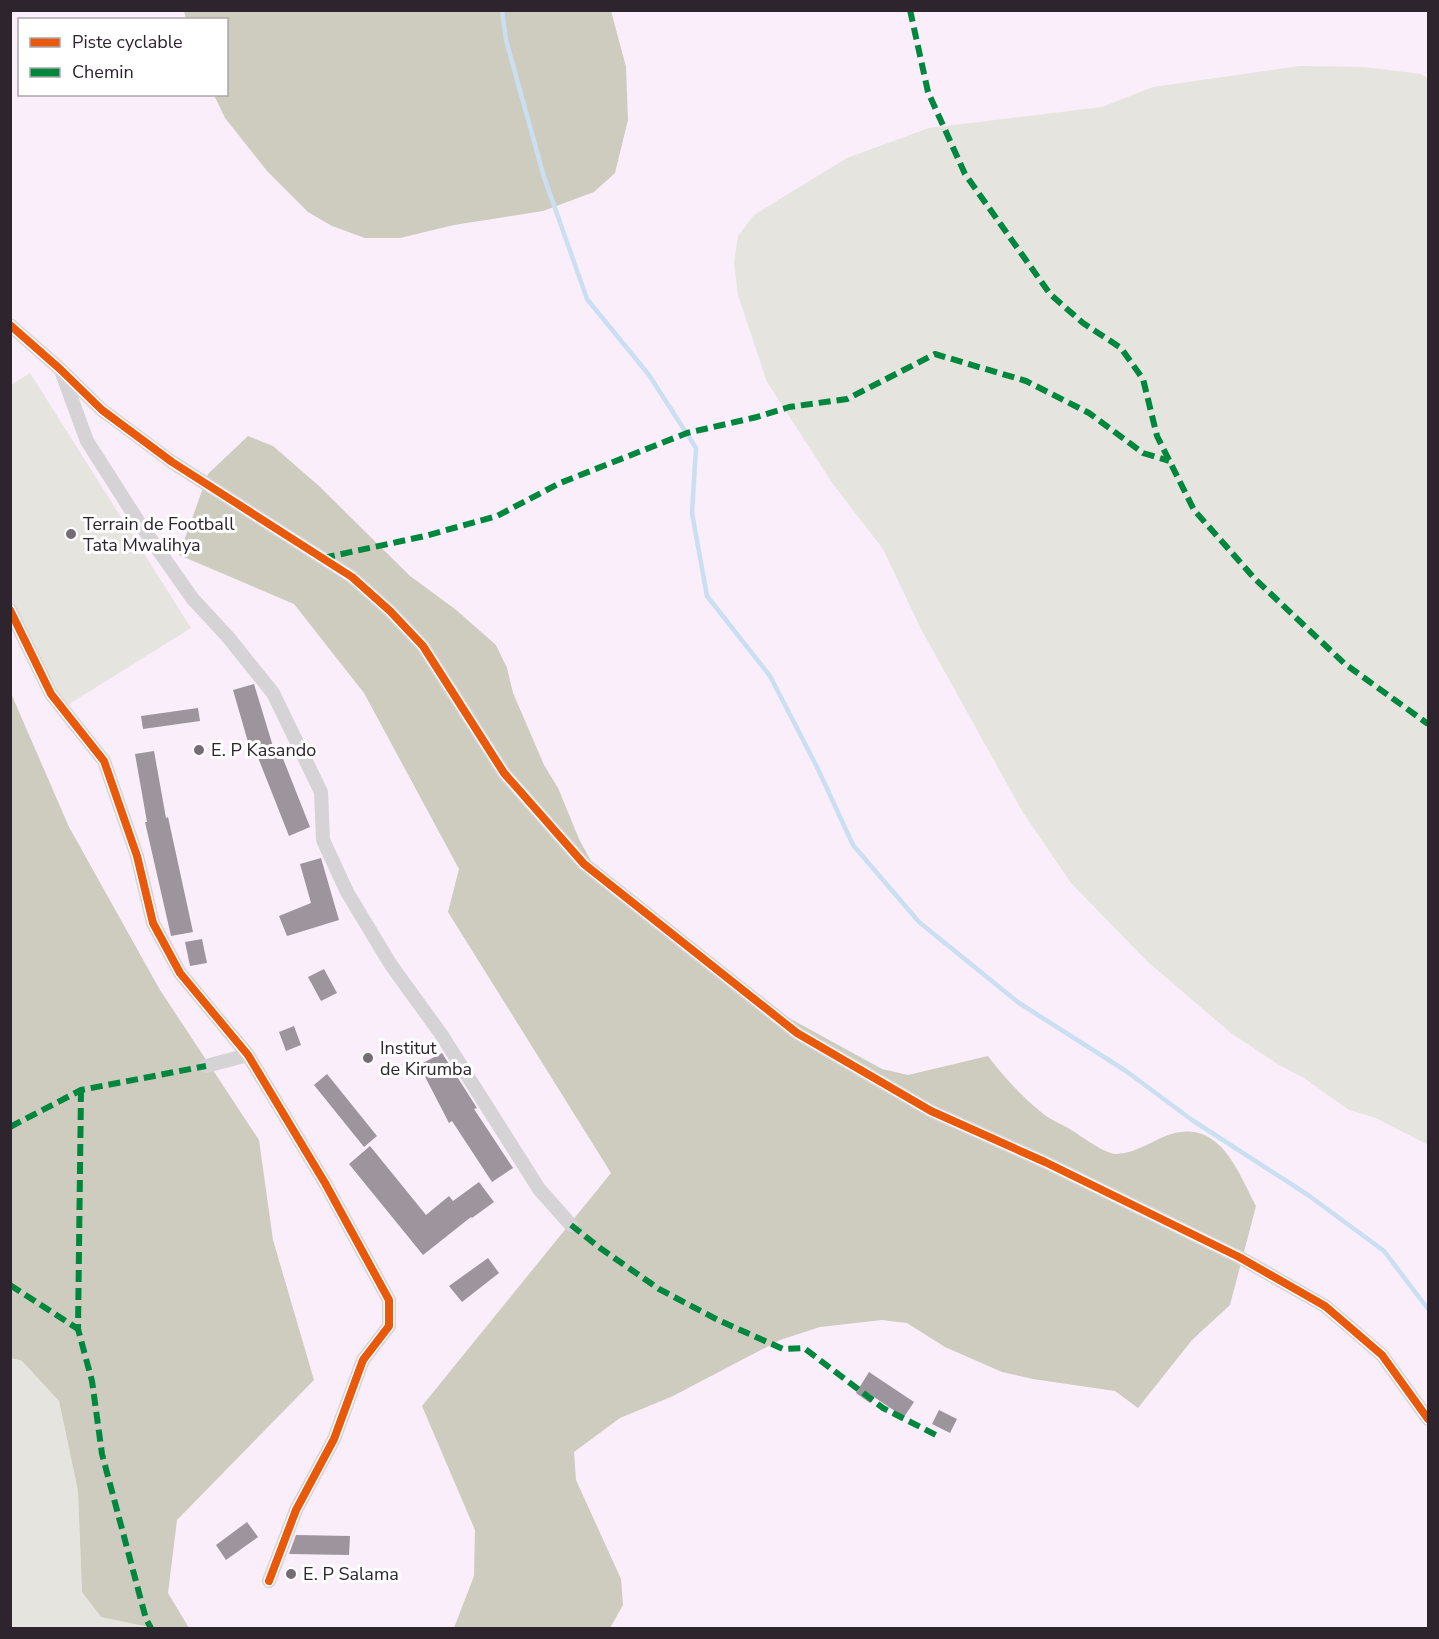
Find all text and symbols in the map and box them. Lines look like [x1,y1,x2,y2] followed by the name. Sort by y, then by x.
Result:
[18,18,228,96] legend
[72,30,183,54] text: Piste cyclable
[72,60,134,84] text: Chemin
[83,512,235,557] place label: Terrain de Football Tata Mwalihya
[64,527,78,541] marker: Terrain de Football Tata Mwalihya
[211,738,316,762] place label: E. P Kasando
[192,743,206,757] marker: E. P Kasando
[380,1036,472,1081] place label: Institut de Kirumba
[361,1051,375,1065] marker: Institut de Kirumba
[303,1562,399,1586] place label: E. P Salama
[284,1567,298,1581] marker: E. P Salama

